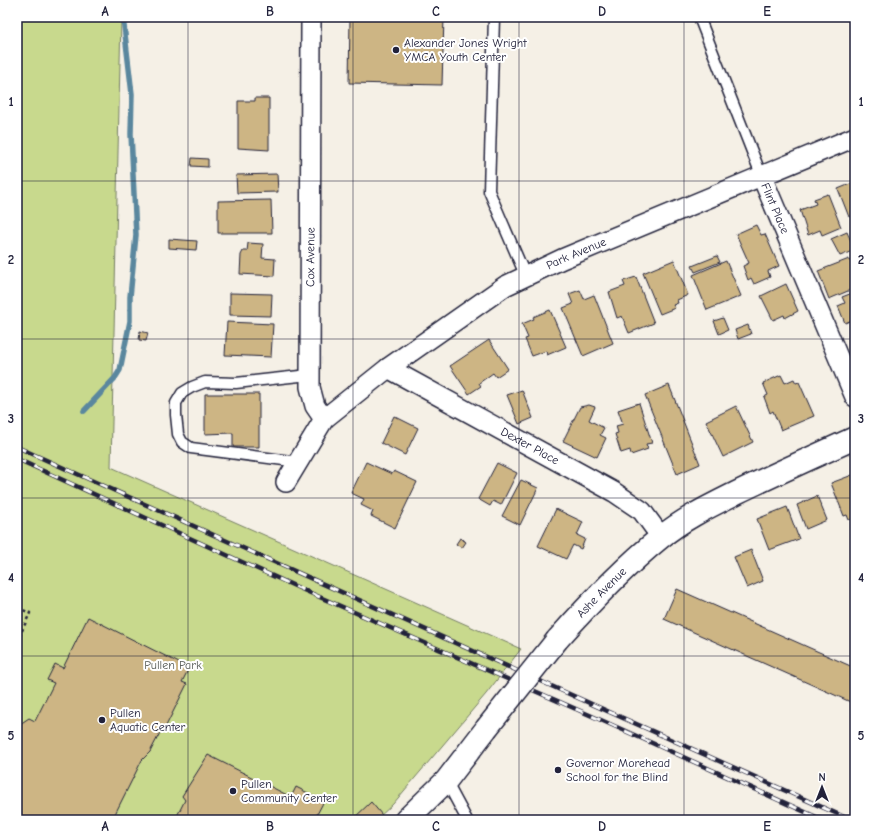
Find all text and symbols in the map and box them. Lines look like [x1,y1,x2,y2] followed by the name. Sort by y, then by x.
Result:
[101,4,109,19] text: A
[266,4,274,19] text: B
[432,4,440,19] text: C
[598,4,606,19] text: D
[763,4,771,19] text: E
[404,36,527,64] place label: Alexander Jones Wright YMCA Youth Center
[391,45,401,55] marker: Alexander Jones Wright YMCA Youth Center
[8,94,14,109] text: 1
[858,94,864,109] text: 1
[758,181,792,236] street label: Flint Place
[303,227,317,287] street label: Cox Avenue
[544,234,608,272] street label: Park Avenue
[8,252,14,267] text: 2
[858,252,864,267] text: 2
[8,411,14,426] text: 3
[858,411,864,426] text: 3
[498,424,562,468] street label: Dexter Place
[574,564,629,621] street label: Ashe Avenue
[8,570,14,585] text: 4
[858,570,864,585] text: 4
[144,658,202,672] park label: Pullen Park
[110,706,186,734] place label: Pullen Aquatic Center
[97,715,107,725] marker: Pullen Aquatic Center
[8,728,15,743] text: 5
[858,728,865,743] text: 5
[566,756,670,784] place label: Governor Morehead School for the Blind
[553,765,563,775] marker: Governor Morehead School for the Blind
[802,767,842,807] north arrow
[818,771,826,784] text: N
[241,777,337,805] place label: Pullen Community Center
[228,786,238,796] marker: Pullen Community Center
[101,819,109,834] text: A
[266,819,274,834] text: B
[432,819,440,834] text: C
[598,819,606,834] text: D
[763,819,771,834] text: E

